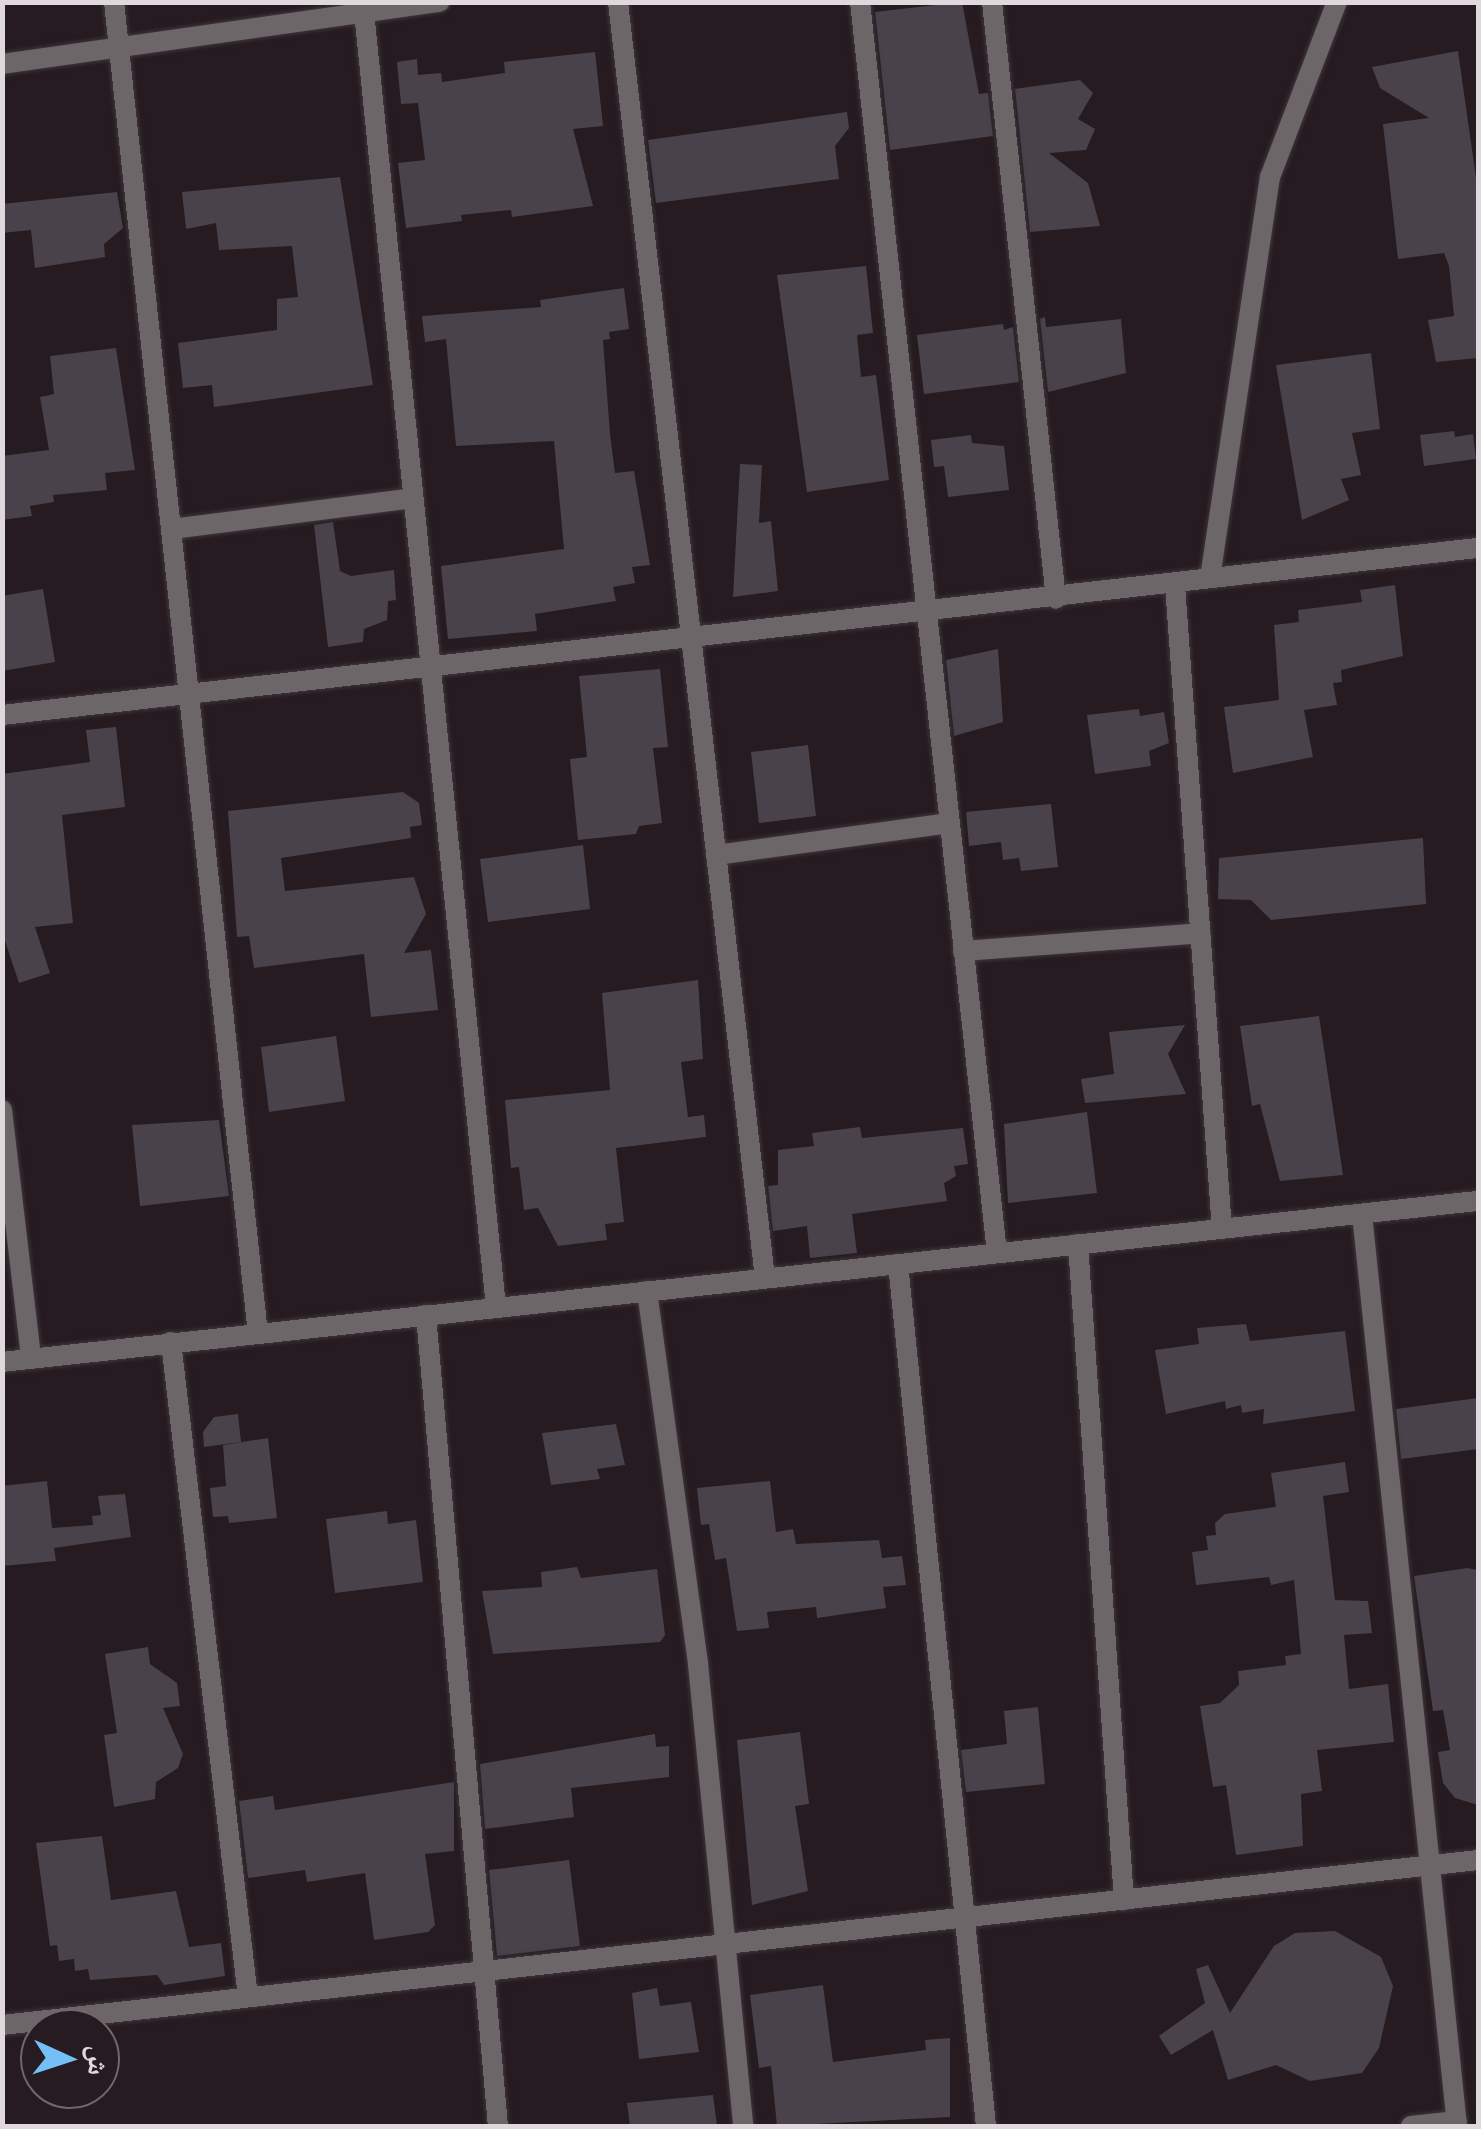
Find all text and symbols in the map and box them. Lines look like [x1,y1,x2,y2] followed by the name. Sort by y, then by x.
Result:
[20,2009,120,2109] north arrow
[78,2045,119,2076] text: ش

